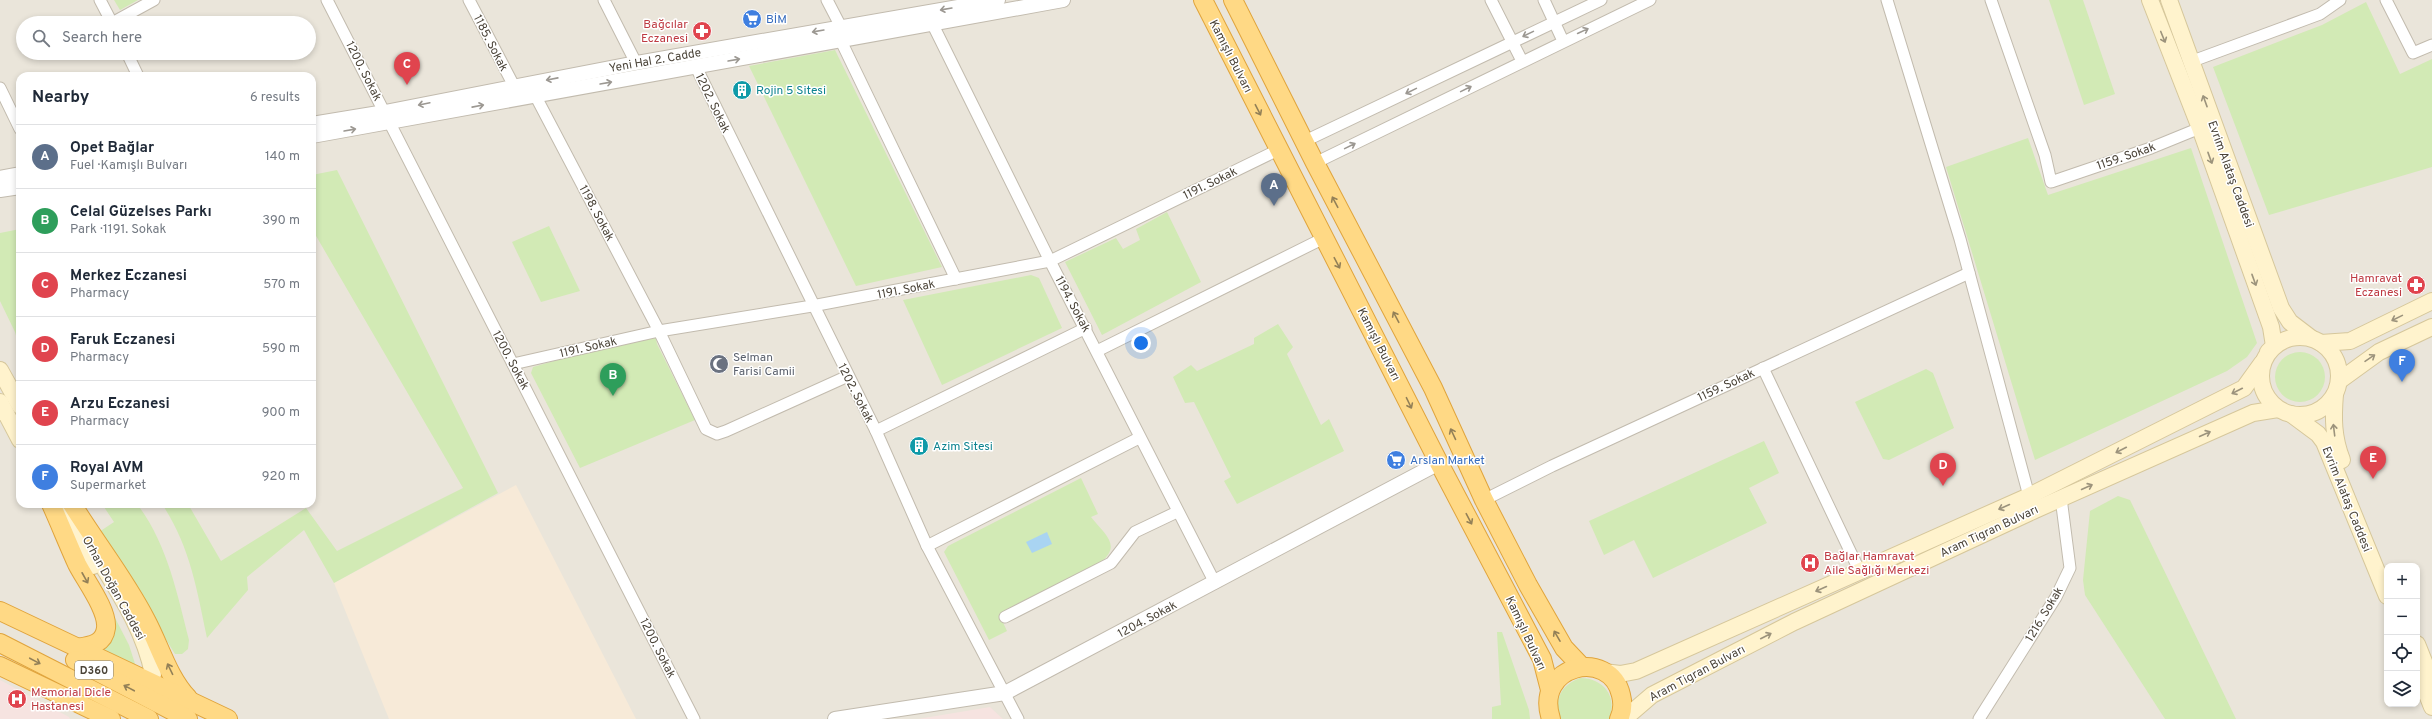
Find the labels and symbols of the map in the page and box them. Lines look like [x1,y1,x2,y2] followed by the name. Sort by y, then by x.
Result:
[940,6,953,14] one-way arrow
[741,8,763,30] supermarket icon: BİM
[469,12,511,75] street label: 1185. Sokak
[766,12,787,28] place label: BİM
[641,17,688,47] place label: Bağcılar Eczanesi
[1205,17,1255,96] street label: Kamışlı Bulvarı
[691,20,713,42] pharmacy icon: Bağcılar Eczanesi
[1577,27,1589,34] one-way arrow
[812,28,825,36] one-way arrow
[2160,30,2167,42] one-way arrow
[1522,31,1534,39] one-way arrow
[341,39,385,104] street label: 1200. Sokak
[608,45,702,77] street label: Yeni Hal 2. Cadde
[394,52,420,85] pin: C
[727,56,740,64] one-way arrow
[691,71,733,136] street label: 1202. Sokak
[546,75,559,83] one-way arrow
[599,78,612,86] one-way arrow
[731,79,753,101] building icon: Rojin 5 Sitesi
[756,83,826,99] place label: Rojin 5 Sitesi
[1460,84,1472,92] one-way arrow
[1405,88,1417,95] one-way arrow
[2200,96,2208,108] one-way arrow
[418,101,431,109] one-way arrow
[471,102,484,110] one-way arrow
[1255,104,1262,116] one-way arrow
[2203,119,2257,230] street label: Evrim Alataş Caddesi
[344,126,357,134] one-way arrow
[2095,139,2158,175] street label: 1159. Sokak
[1343,142,1355,149] one-way arrow
[2207,151,2215,163] one-way arrow
[1181,164,1240,204] street label: 1191. Sokak
[1261,173,1287,206] pin: A
[575,183,618,244] street label: 1198. Sokak
[1331,196,1338,208] one-way arrow
[1334,257,1341,269] one-way arrow
[2350,271,2402,301] place label: Hamravat Eczanesi
[1051,274,1094,335] street label: 1194. Sokak
[2251,274,2258,287] one-way arrow
[2405,274,2427,296] pharmacy icon: Hamravat Eczanesi
[876,277,936,303] street label: 1191. Sokak
[1353,305,1403,384] street label: Kamışlı Bulvarı
[1391,312,1399,324] one-way arrow
[2391,315,2403,322] one-way arrow
[488,328,532,393] street label: 1200. Sokak
[1131,333,1151,353] your location
[558,334,619,362] street label: 1191. Sokak
[2389,349,2415,382] pin: F
[733,350,795,380] place label: Selman Farisi Camii
[708,353,730,375] mosque icon: Selman Farisi Camii
[2364,354,2375,362] one-way arrow
[833,361,877,426] street label: 1202. Sokak
[600,363,626,396] pin: B
[1695,366,1758,406] street label: 1159. Sokak
[2231,388,2243,396] one-way arrow
[1406,397,1413,409] one-way arrow
[2330,424,2338,437] one-way arrow
[1449,428,1457,440] one-way arrow
[2199,430,2211,437] one-way arrow
[908,435,930,457] building icon: Azim Sitesi
[933,439,993,455] place label: Azim Sitesi
[2319,444,2375,554] street label: Evrim Alataş Caddesi
[2360,446,2386,479] pin: E
[2115,447,2127,454] one-way arrow
[1385,449,1407,471] supermarket icon: Arslan Market
[1410,453,1485,469] place label: Arslan Market
[1930,453,1956,486] pin: D
[2080,483,2092,490] one-way arrow
[1938,502,2041,562] street label: Aram Tigran Bulvarı
[1998,504,2010,511] one-way arrow
[1465,513,1473,525] one-way arrow
[78,534,148,643] street label: Orhan Doğan Caddesi
[1824,549,1929,579] place label: Bağlar Hamravat Aile Sağlığı Merkezi
[1799,552,1821,574] hospital icon: Bağlar Hamravat Aile Sağlığı Merkezi
[81,571,89,583] one-way arrow
[2022,584,2068,645] street label: 1216. Sokak
[1816,585,1828,593] one-way arrow
[1501,594,1549,673] street label: Kamışlı Bulvarı
[1115,598,1180,642] street label: 1204. Sokak
[635,616,679,681] street label: 1200. Sokak
[1553,631,1561,643] one-way arrow
[1759,632,1771,640] one-way arrow
[1647,642,1748,706] street label: Aram Tigran Bulvarı
[28,658,40,665] one-way arrow
[75,661,113,679] road number: D360
[165,664,173,676] one-way arrow
[123,684,135,691] one-way arrow
[31,685,111,715] place label: Memorial Dicle Hastanesi
[6,688,28,710] hospital icon: Memorial Dicle Hastanesi

